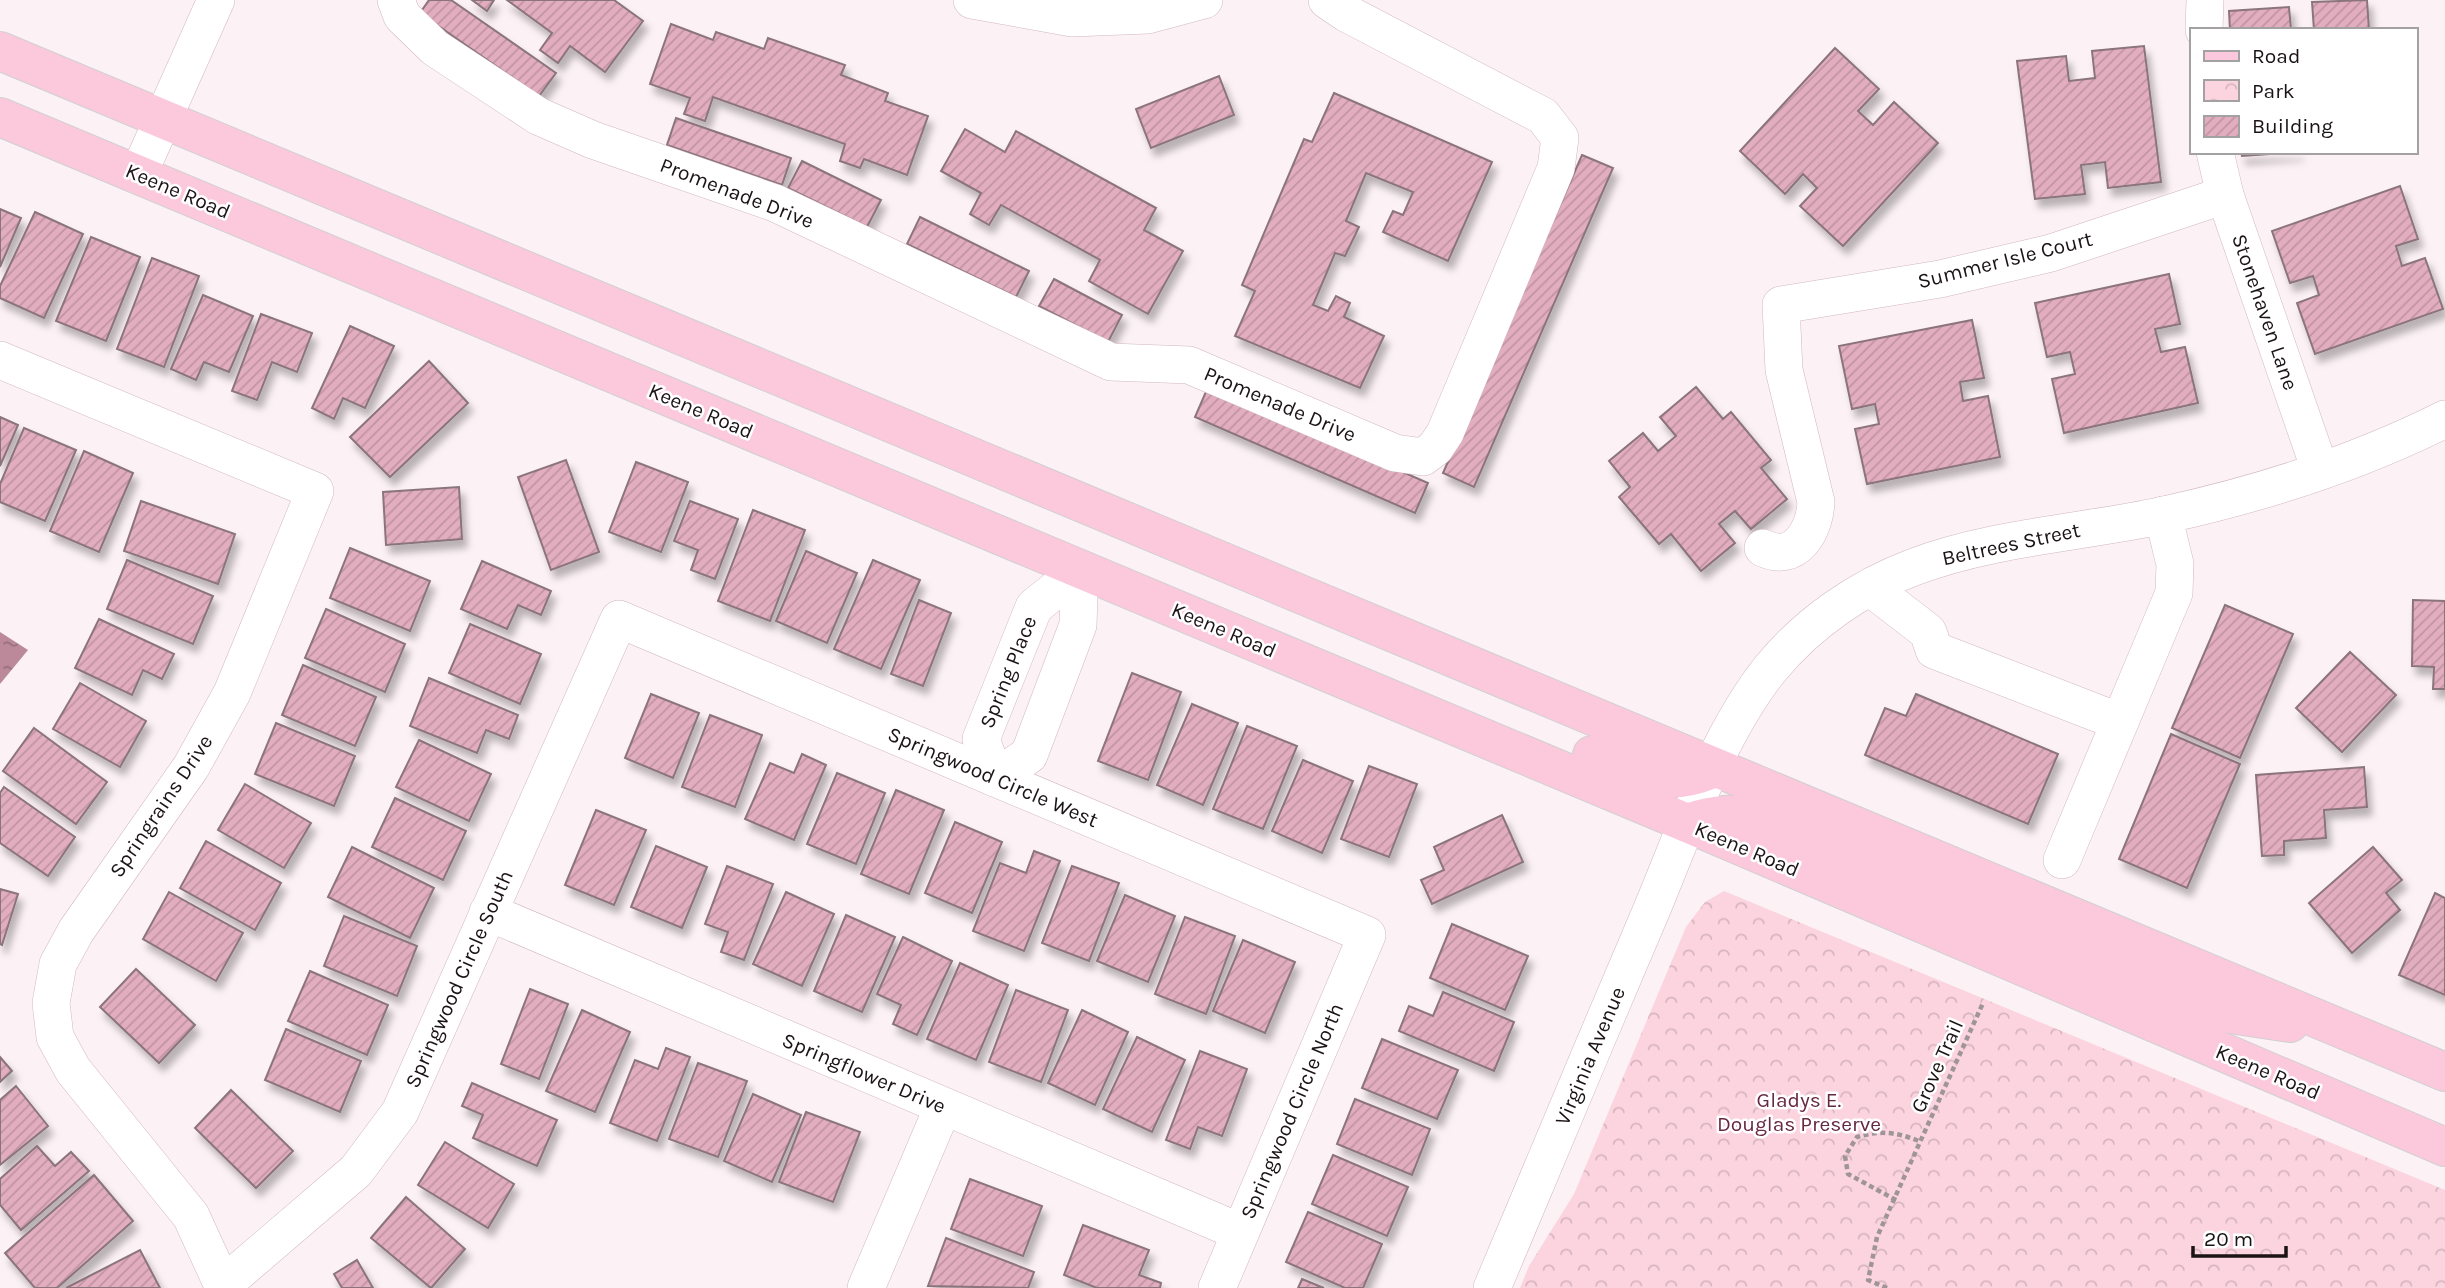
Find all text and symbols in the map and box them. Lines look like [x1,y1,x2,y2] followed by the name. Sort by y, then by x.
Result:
[2190,28,2417,154] legend
[2252,44,2300,68] text: Road
[2252,79,2295,103] text: Park
[2252,114,2333,138] text: Building
[657,153,817,233] street label: Promenade Drive
[122,158,234,224] street label: Keene Road
[1915,227,2095,293] street label: Summer Isle Court
[2227,231,2303,393] street label: Stonehaven Lane
[1200,361,1360,447] street label: Promenade Drive
[645,378,757,444] street label: Keene Road
[1940,518,2082,570] street label: Beltrees Street
[1168,597,1280,663] street label: Keene Road
[975,612,1041,732] street label: Spring Place
[884,722,1102,832] street label: Springwood Circle West
[104,730,218,882] street label: Springrains Drive
[1691,816,1803,882] street label: Keene Road
[400,866,518,1092] street label: Springwood Circle South
[1550,983,1630,1129] street label: Virginia Avenue
[1236,999,1348,1223] street label: Springwood Circle North
[1906,1016,1968,1116] street label: Grove Trail
[779,1028,949,1118] street label: Springflower Drive
[2212,1039,2324,1105] street label: Keene Road
[1717,1088,1881,1136] park label: Gladys E. Douglas Preserve
[2193,1214,2286,1258] scale bar
[2204,1227,2253,1251] text: 20 m

